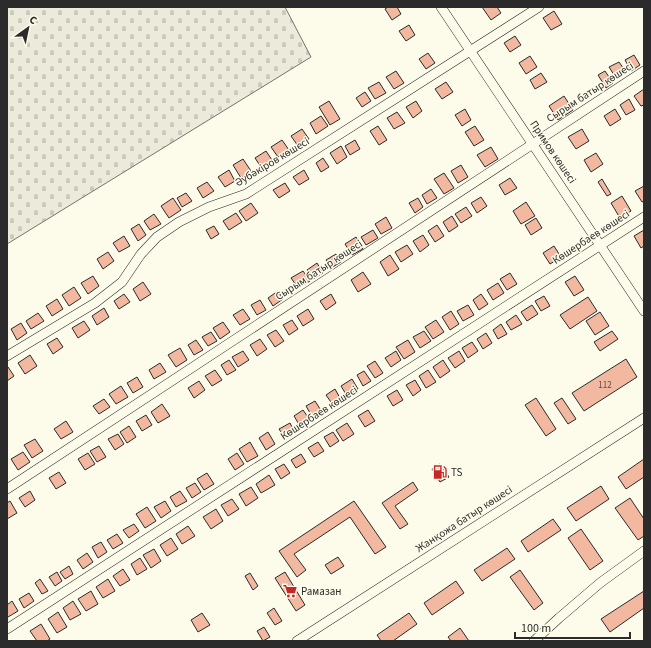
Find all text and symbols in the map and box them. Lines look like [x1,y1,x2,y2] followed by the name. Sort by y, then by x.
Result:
[8,8,48,48] north arrow
[26,12,40,28] text: С
[544,58,636,126] street label: Сырым батыр көшесі
[526,118,580,186] street label: Примов көшесі
[232,134,312,190] street label: Әубәкіров көшесі
[549,206,633,268] street label: Көшербаев көшесі
[273,236,365,304] street label: Сырым батыр көшесі
[598,379,612,392] house number: 112
[277,382,361,444] street label: Көшербаев көшесі
[432,464,448,480] fuel station icon: TS
[451,465,462,480] place label: TS
[413,482,515,556] street label: Жанқожа батыр көшесі
[282,583,298,599] supermarket icon: Рамазан
[301,584,342,599] place label: Рамазан
[515,614,630,640] scale bar
[521,620,551,637] text: 100 m

